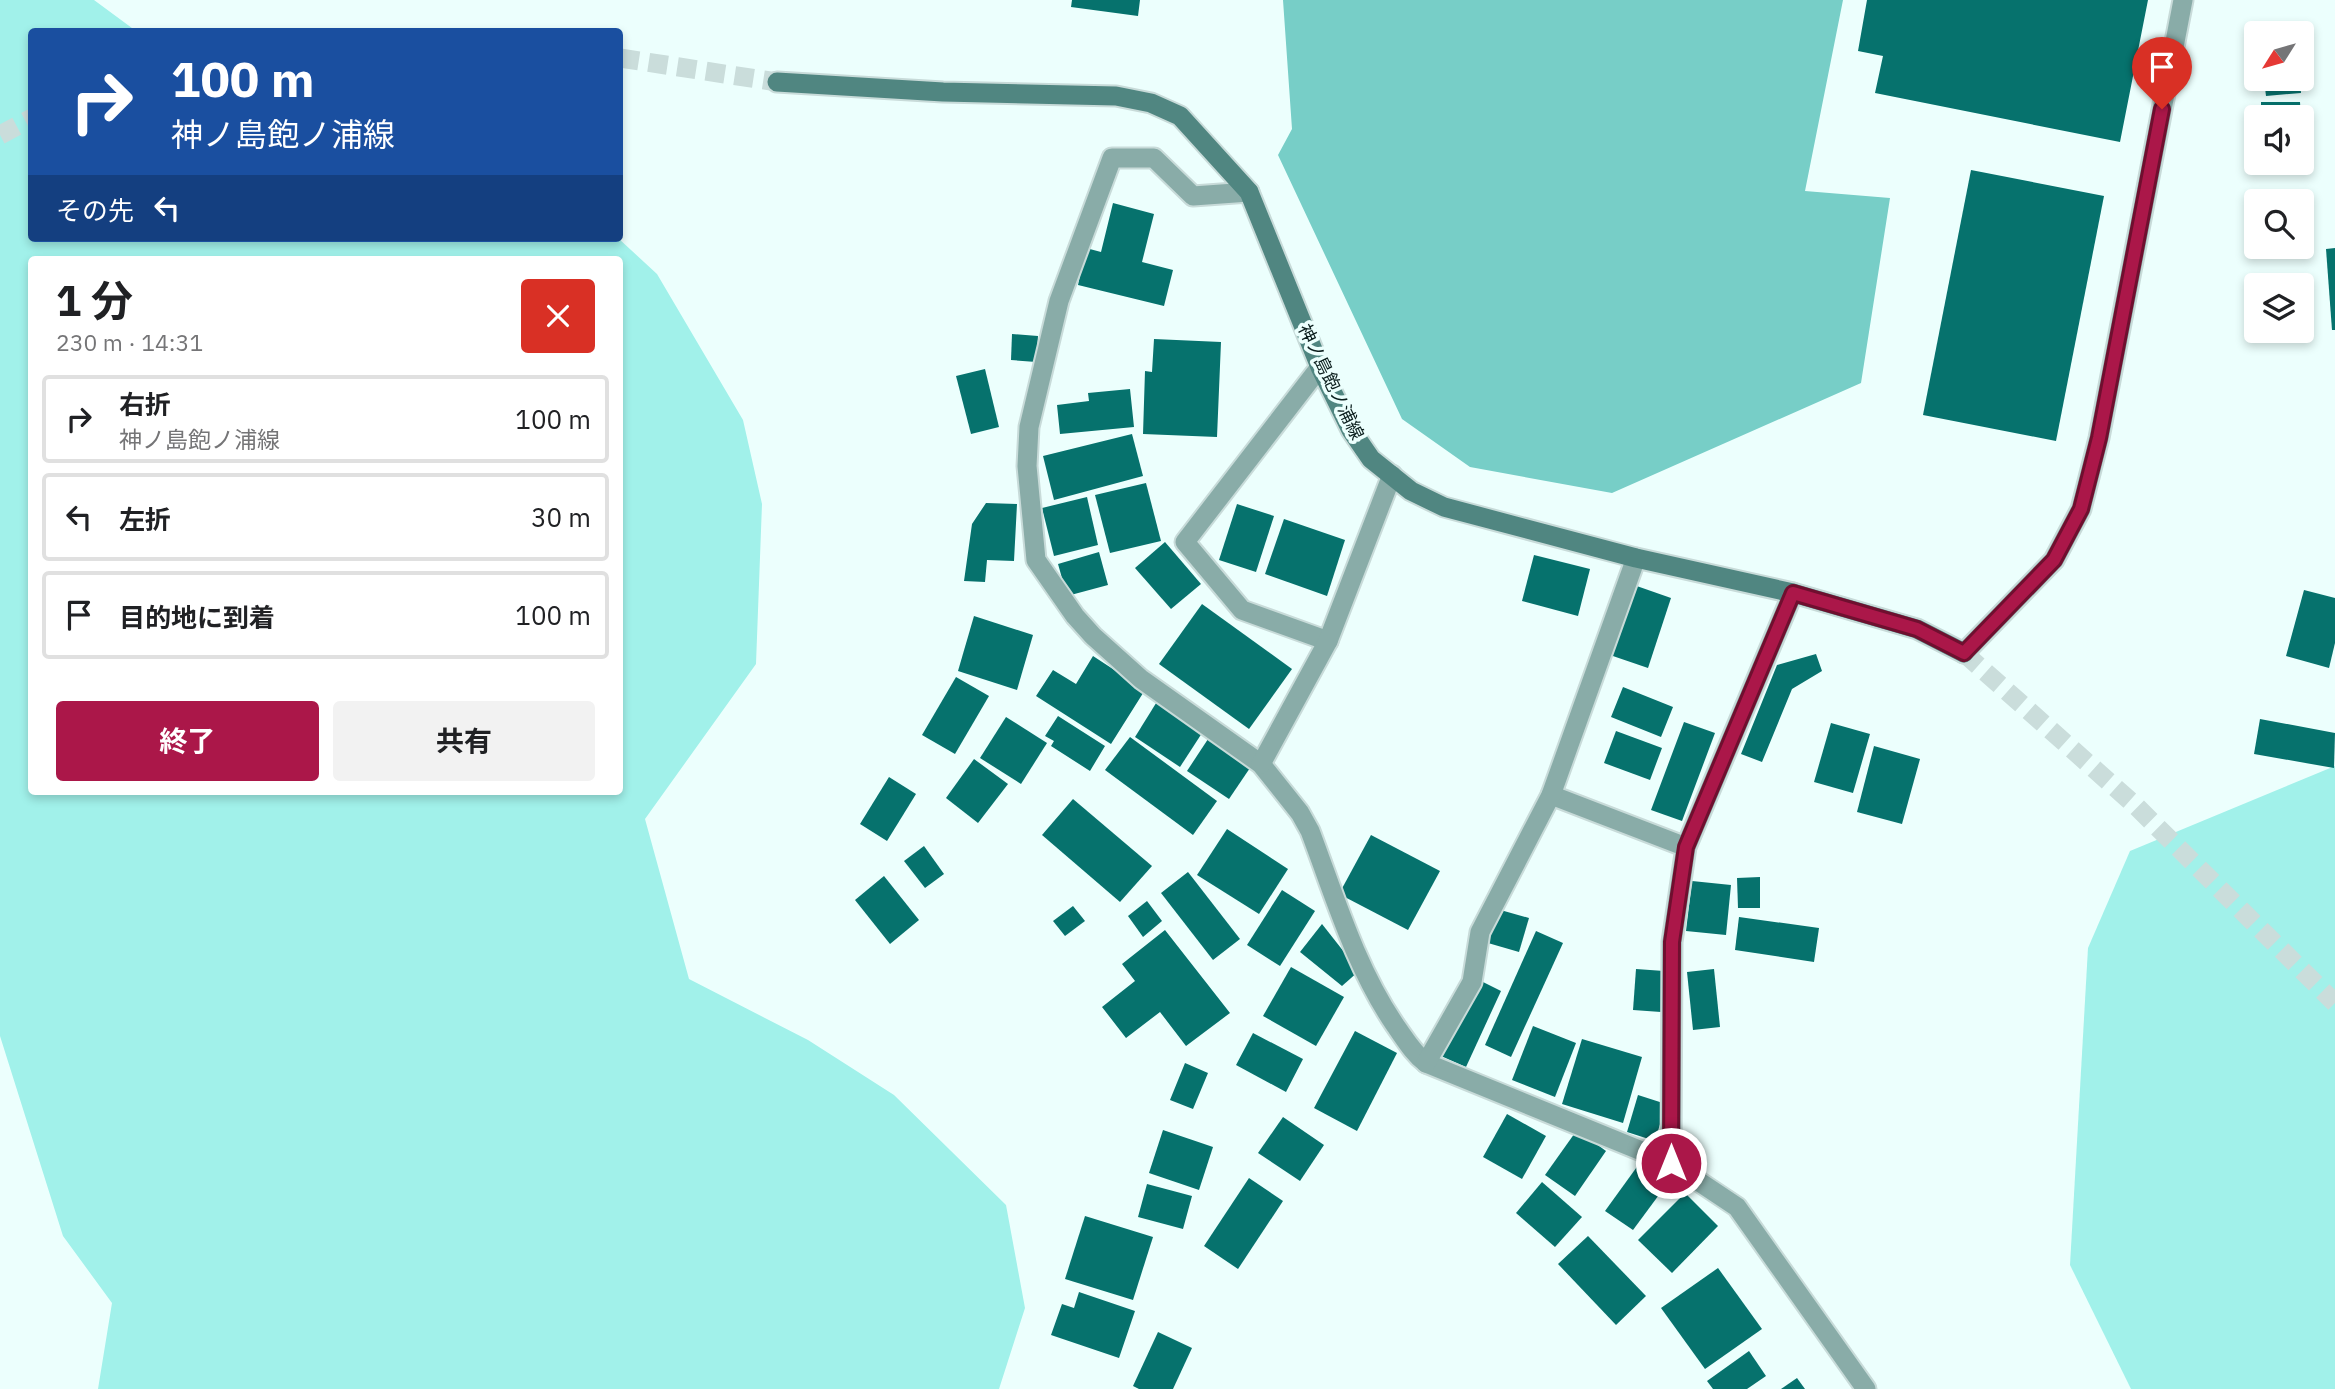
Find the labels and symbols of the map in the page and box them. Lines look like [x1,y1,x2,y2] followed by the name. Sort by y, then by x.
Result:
[2244,21,2314,91] north arrow
[2132,37,2192,109] pin
[1293,320,1369,443] street label: 神ノ島飽ノ浦線
[1634,1126,1708,1200] position arrow

